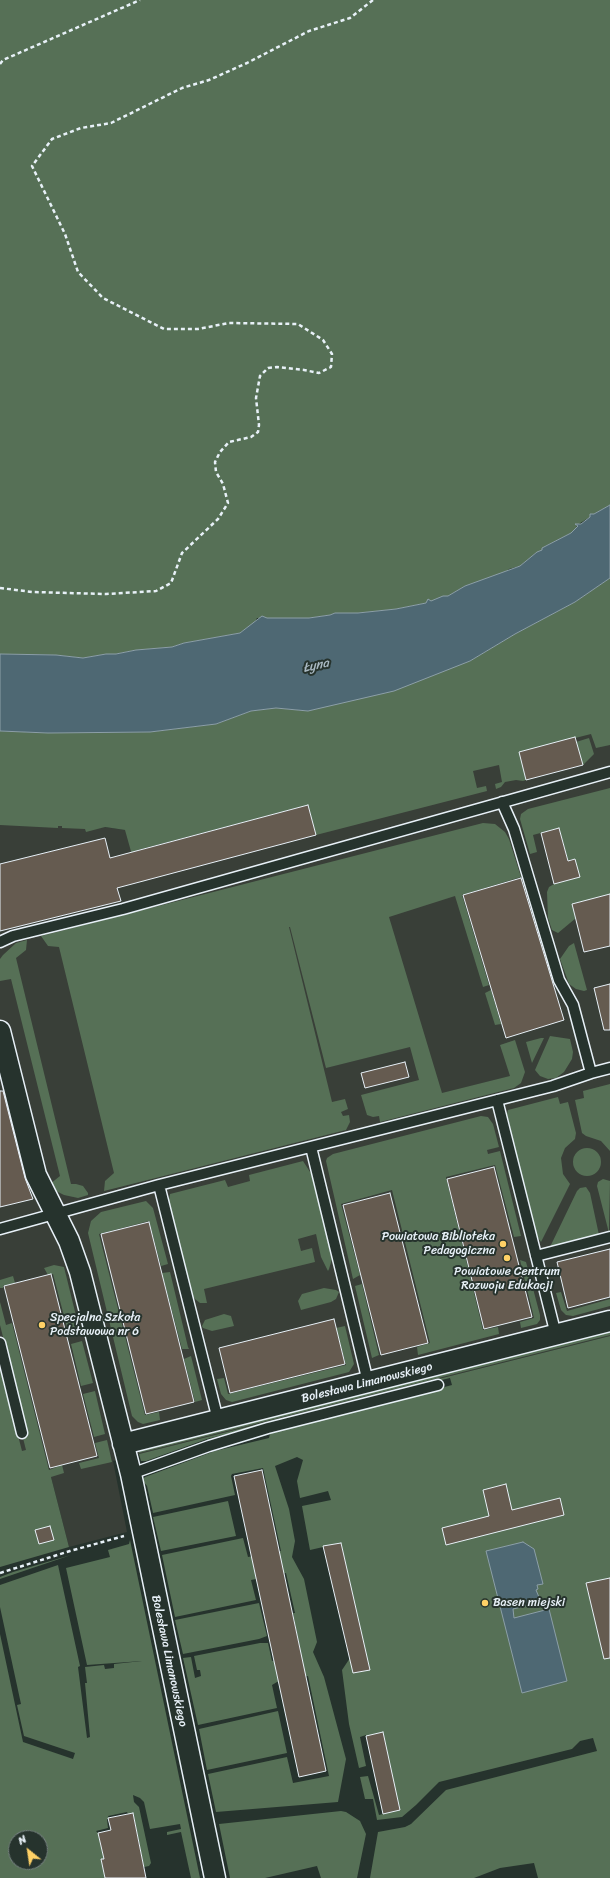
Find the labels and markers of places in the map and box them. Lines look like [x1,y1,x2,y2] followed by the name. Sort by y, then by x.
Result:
[382,1230,495,1258] place label: Powiatowa Biblioteka Pedagogiczna
[498,1239,508,1249] marker: Powiatowa Biblioteka Pedagogiczna
[502,1253,512,1263] marker: Powiatowe Centrum Rozwoju Edukacji
[454,1265,560,1293] place label: Powiatowe Centrum Rozwoju Edukacji
[50,1311,140,1339] place label: Specjalna Szkoła Podstawowa nr 6
[37,1320,47,1330] marker: Specjalna Szkoła Podstawowa nr 6
[493,1596,565,1610] place label: Basen miejski
[480,1598,490,1608] marker: Basen miejski

